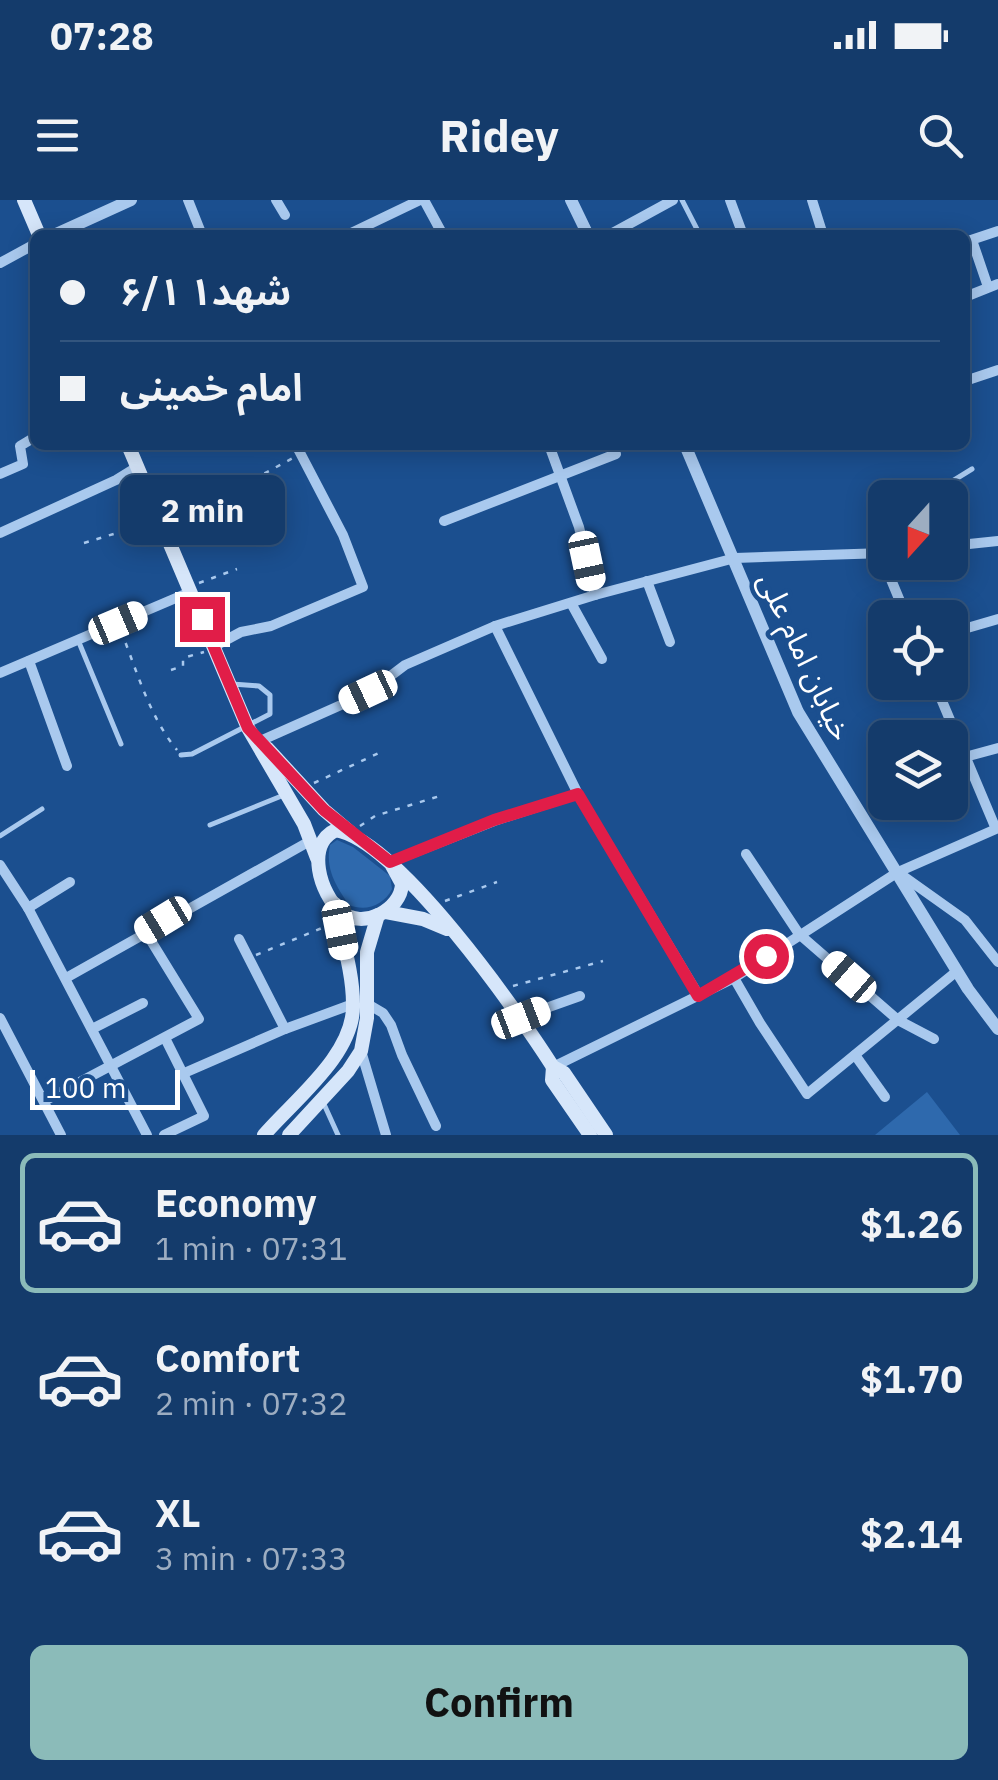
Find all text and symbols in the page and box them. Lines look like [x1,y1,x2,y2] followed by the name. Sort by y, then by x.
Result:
[50,11,154,60] text: 07:28
[439,106,559,164] text: Ridey
[30,108,85,163] icon: menu
[913,108,968,163] icon: search
[120,266,291,315] text: شهد۱ ۶/۱
[120,362,303,411] text: امام خمینی
[120,474,284,544] callout: 2 min
[868,480,968,580] north arrow
[868,480,968,820] map controls
[161,489,244,531] text: 2 min
[566,529,608,593] car
[746,566,862,748] street label: خیابان امام علی
[85,597,151,649] car
[180,597,225,642] route end
[868,600,968,700] button: locate
[334,666,402,718] car
[868,720,968,820] button: layers
[130,892,196,948] car
[320,898,360,962] car
[744,934,789,979] route start
[817,946,881,1008] car
[488,993,554,1043] car
[30,1065,180,1110] scale bar
[45,1069,126,1106] text: 100 m
[35,1178,125,1268] icon: car
[155,1178,317,1227] text: Economy
[860,1199,963,1248] text: $1.26
[155,1227,348,1269] text: 1 min · 07:31
[35,1333,125,1423] icon: car
[155,1333,300,1382] text: Comfort
[860,1354,963,1403] text: $1.70
[155,1382,348,1424] text: 2 min · 07:32
[35,1488,125,1578] icon: car
[155,1488,201,1537] text: XL
[860,1509,963,1558] text: $2.14
[155,1537,348,1579] text: 3 min · 07:33
[30,1645,968,1760] button: Confirm

